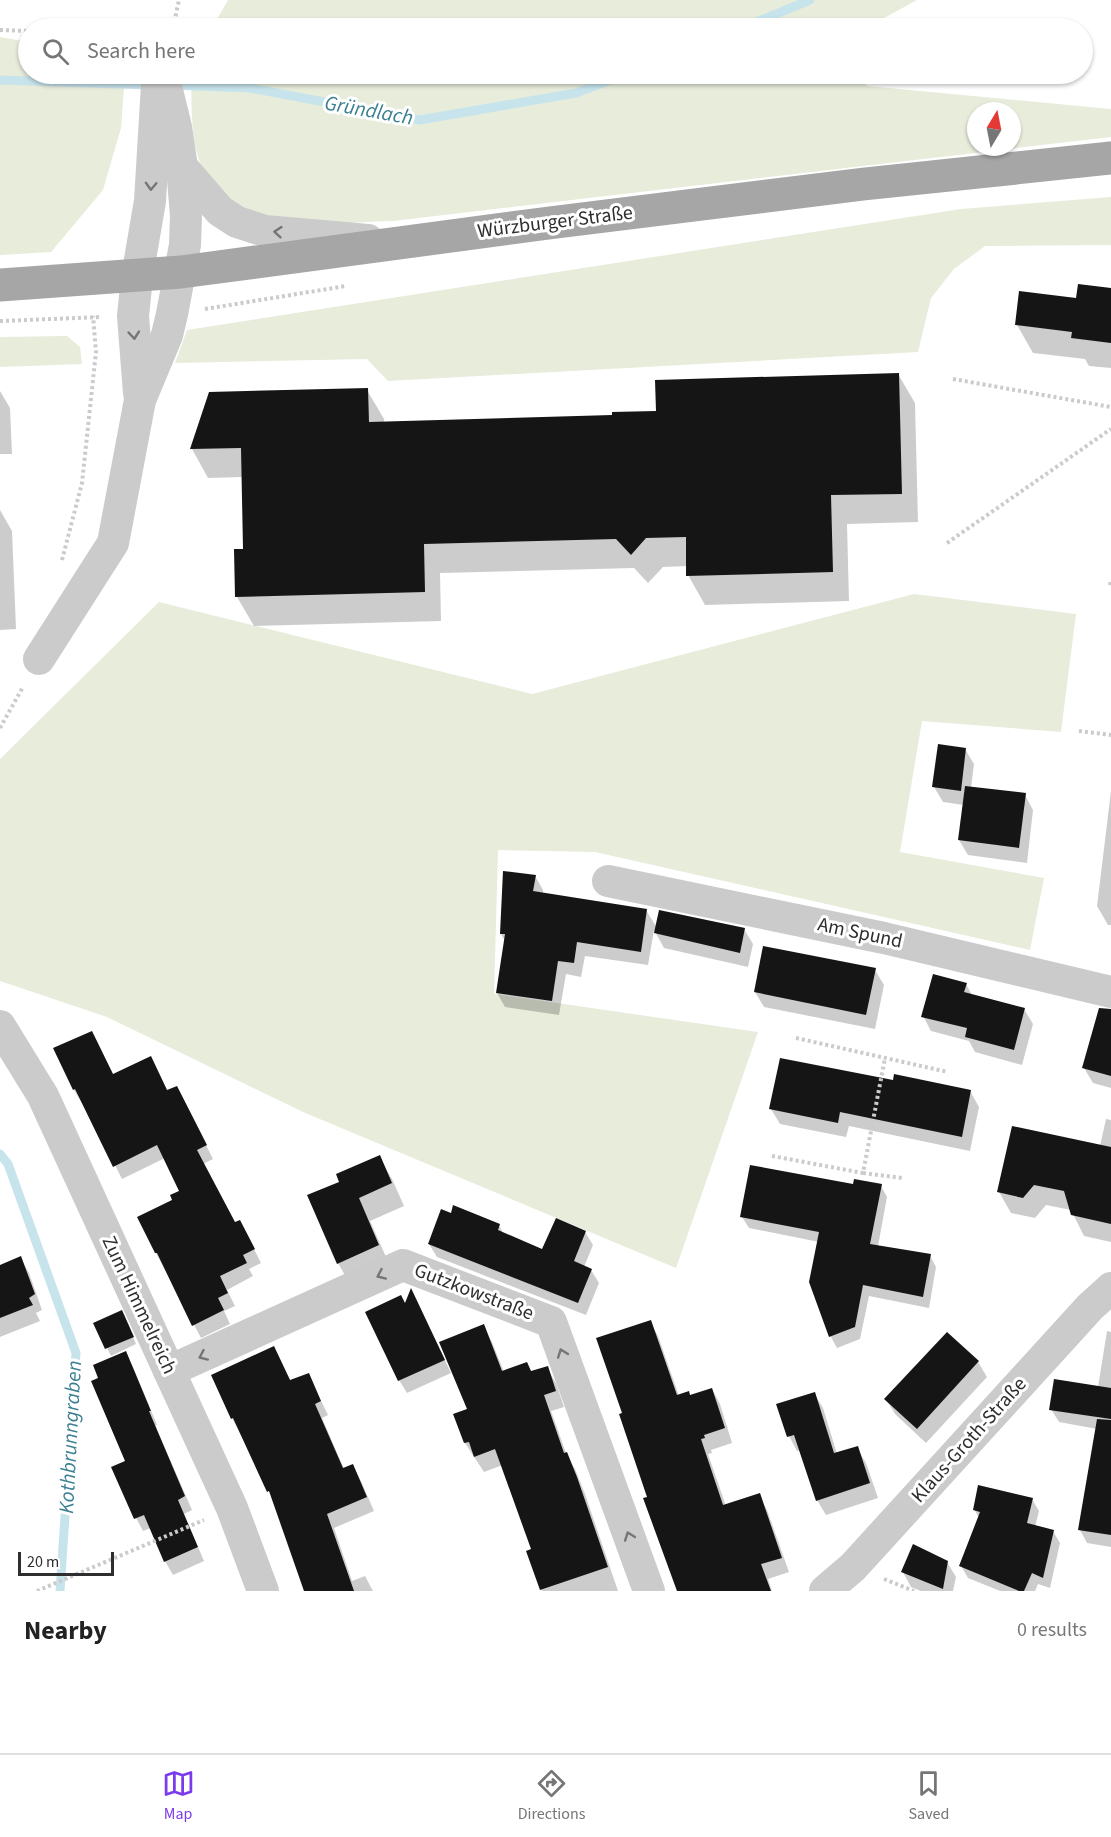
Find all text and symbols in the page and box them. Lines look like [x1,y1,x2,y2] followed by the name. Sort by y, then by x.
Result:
[18,18,1093,84] search box
[39,35,72,68] icon: search
[87,35,195,67] text: Search here
[322,87,416,133] water label: Gründlach
[967,102,1021,156] north arrow
[144,182,157,191] one-way arrow
[476,199,634,245] street label: Würzburger Straße
[273,226,282,239] one-way arrow
[128,330,141,339] one-way arrow
[815,910,905,956] street label: Am Spund
[95,1231,183,1379] street label: Zum Himmelreich
[410,1256,538,1328] street label: Gutzkowstraße
[376,1268,387,1280] one-way arrow
[198,1348,209,1360] one-way arrow
[557,1348,570,1359] one-way arrow
[51,1360,89,1514] water label: Kothbrunngraben
[905,1371,1033,1509] street label: Klaus-Groth-Straße
[624,1531,637,1542] one-way arrow
[18,1549,114,1576] scale bar
[27,1551,59,1573] text: 20 m
[24,1612,107,1649] text: Nearby
[1017,1616,1087,1644] text: 0 results
[162,1767,195,1825] tab: Map
[518,1767,585,1825] tab: Directions
[909,1767,949,1825] tab: Saved

